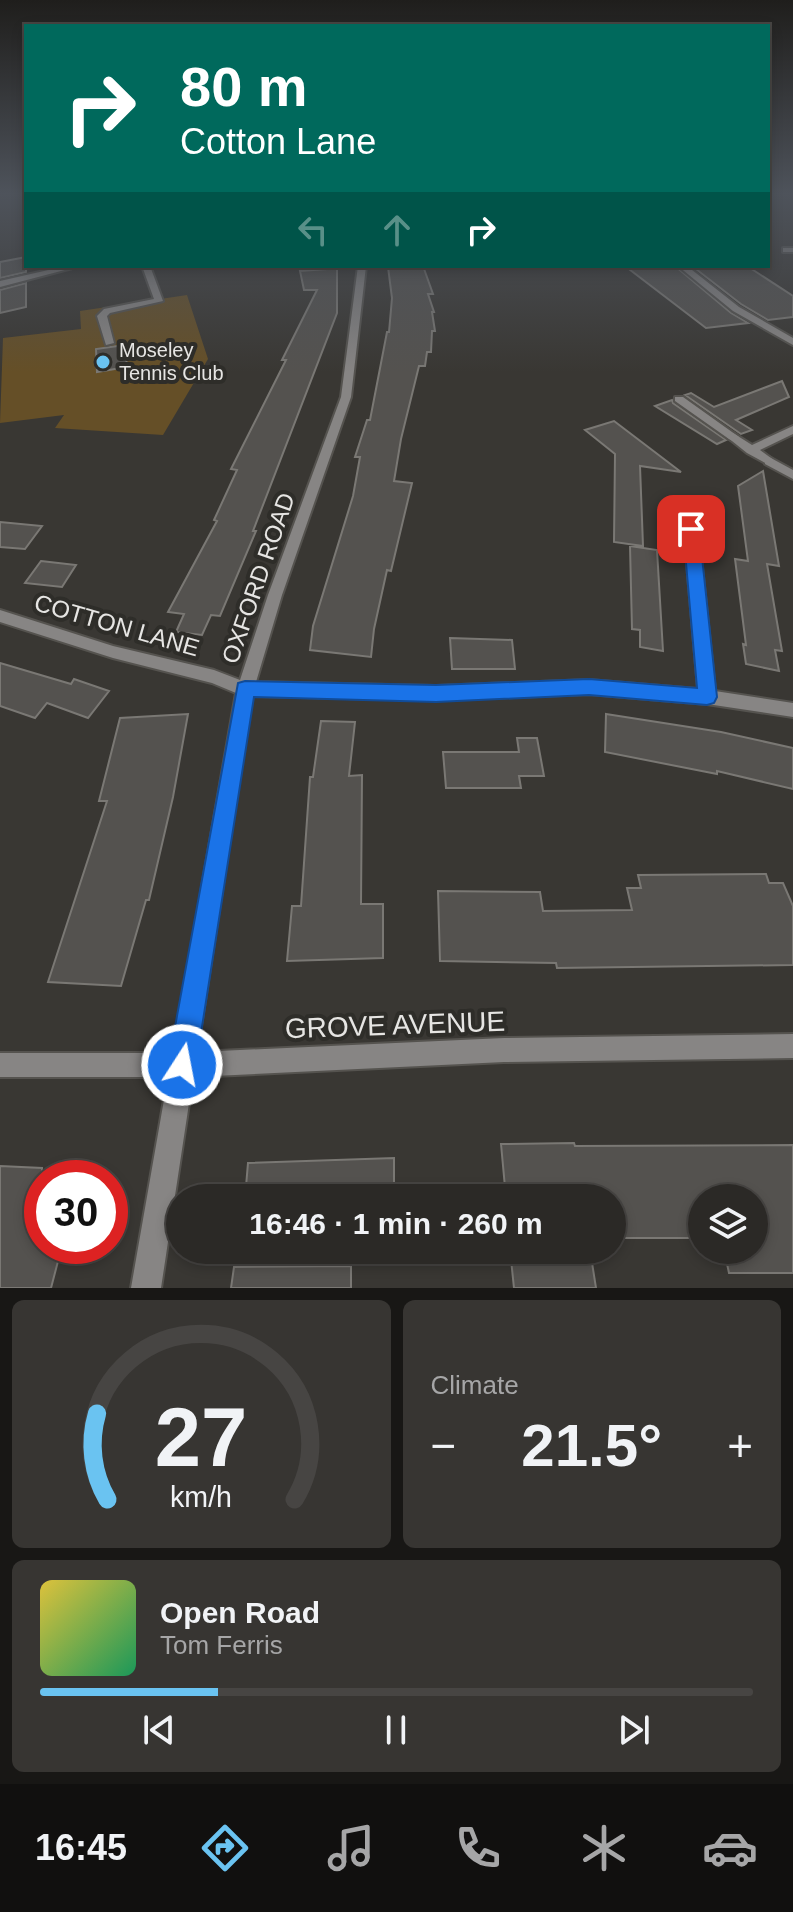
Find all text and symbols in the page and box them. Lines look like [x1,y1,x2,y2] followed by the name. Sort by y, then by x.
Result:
[180,55,308,118] text: 80 m
[48,56,152,160] icon: right
[180,121,376,162] text: Cotton Lane
[291,208,335,252] icon: left
[375,208,419,252] icon: ahead
[459,208,503,252] icon: right
[119,339,224,384] place label: Moseley Tennis Club
[94,353,112,371] marker: Moseley Tennis Club
[216,489,300,667] street label: OXFORD ROAD
[657,495,725,563] pin
[669,507,713,551] icon: arrive
[31,589,203,661] street label: COTTON LANE
[284,1006,506,1044] street label: GROVE AVENUE
[140,1023,224,1107] position arrow
[24,1160,128,1264] speed limit sign: 30
[688,1184,768,1264] map controls
[688,1184,768,1264] button: layers
[249,1207,543,1240] text: 16:46 · 1 min · 260 m
[431,1370,519,1400] text: Climate
[155,1391,248,1484] text: 27
[521,1412,662,1479] text: 21.5°
[431,1421,456,1470] text: −
[727,1421,753,1470] text: +
[170,1481,232,1513] text: km/h
[160,1596,320,1629] text: Open Road
[160,1630,283,1660] text: Tom Ferris
[137,1708,181,1752] icon: previous
[374,1708,418,1752] icon: pause
[612,1708,656,1752] icon: next
[197,1820,253,1876] icon: directions
[323,1820,379,1876] icon: music
[450,1820,506,1876] icon: phone
[576,1820,632,1876] icon: climate
[702,1820,758,1876] icon: car
[35,1827,127,1868] text: 16:45

